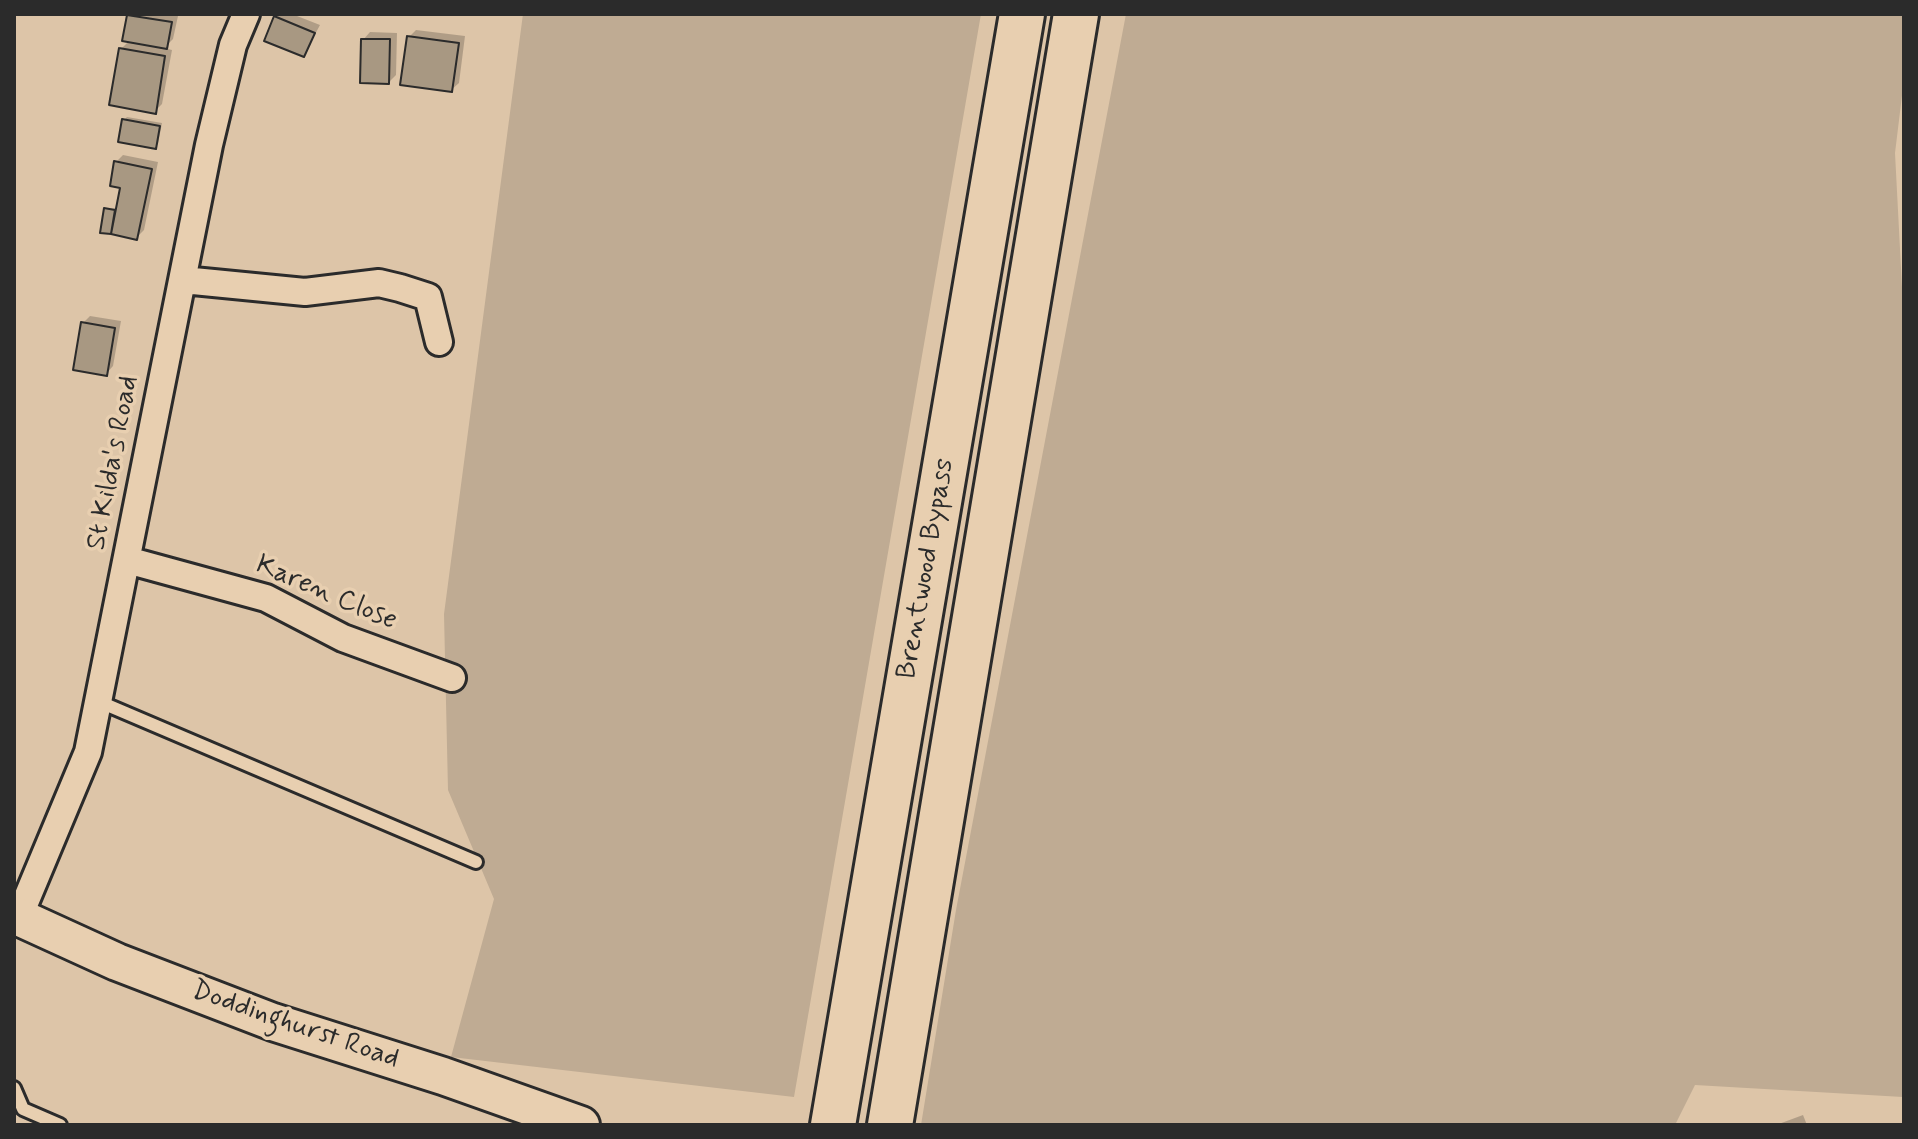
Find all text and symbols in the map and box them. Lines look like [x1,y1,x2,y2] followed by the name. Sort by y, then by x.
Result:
[81,373,147,553] street label: St Kilda's Road
[891,456,963,682] street label: Brentwood Bypass
[250,549,402,639] street label: Karen Close
[187,975,403,1077] street label: Doddinghurst Road

